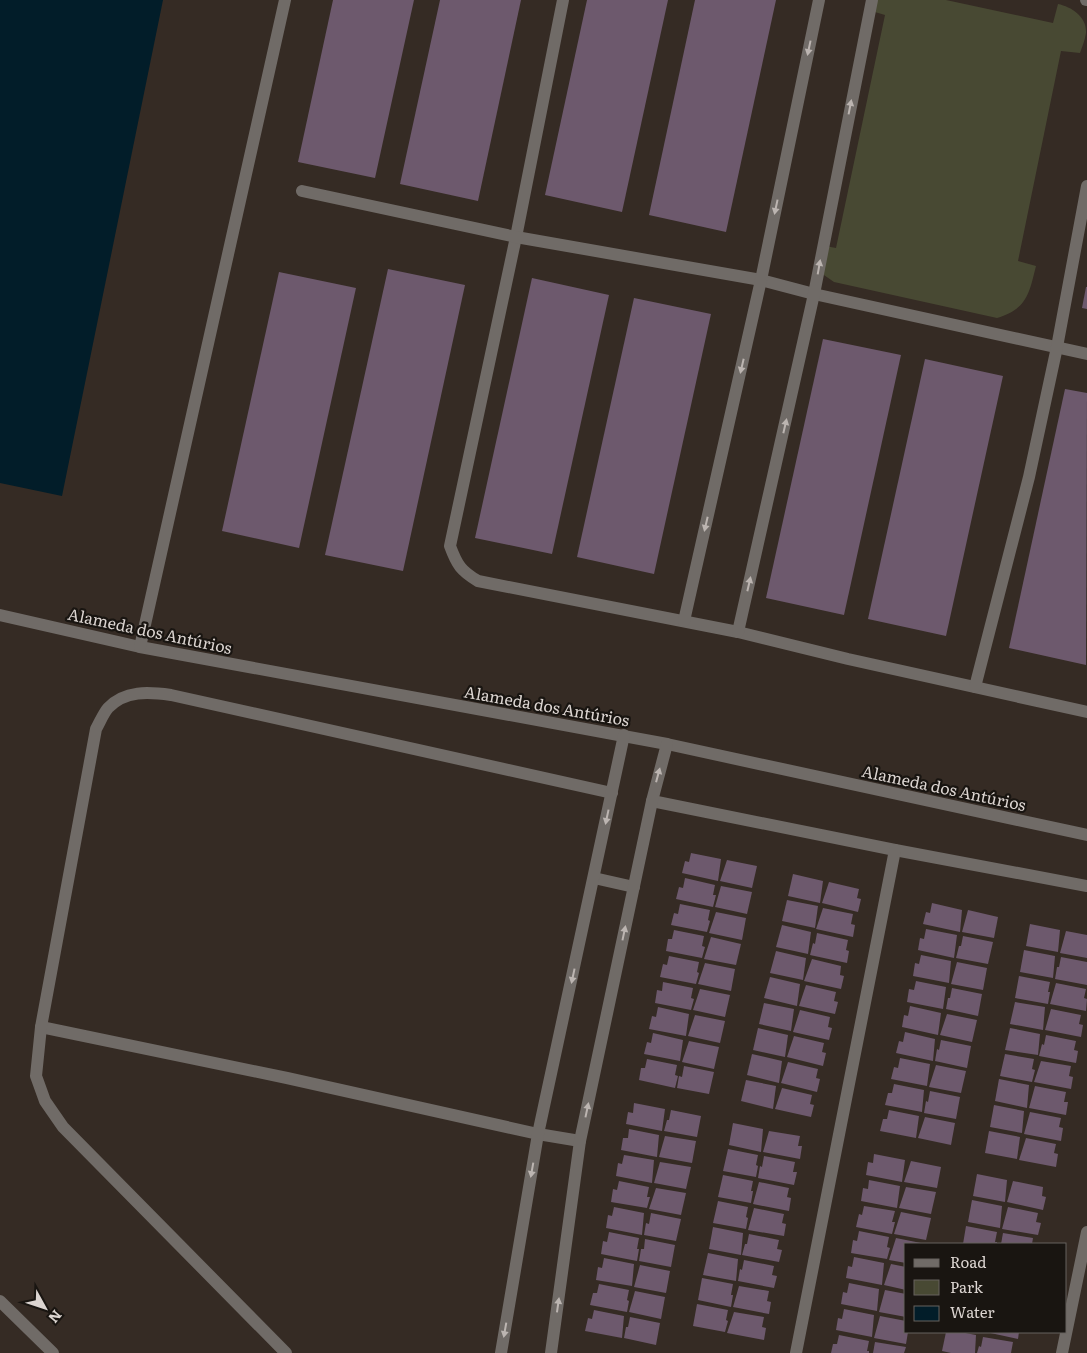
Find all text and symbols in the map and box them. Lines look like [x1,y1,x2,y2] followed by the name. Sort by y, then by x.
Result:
[805,40,813,55] one-way arrow
[846,99,854,115] one-way arrow
[772,199,780,214] one-way arrow
[816,258,824,274] one-way arrow
[737,358,745,374] one-way arrow
[781,418,789,433] one-way arrow
[702,517,710,532] one-way arrow
[745,577,753,592] one-way arrow
[66,601,234,659] street label: Alameda dos Antúrios
[462,679,632,731] street label: Alameda dos Antúrios
[860,758,1028,816] street label: Alameda dos Antúrios
[655,767,663,782] one-way arrow
[603,810,611,825] one-way arrow
[620,926,628,941] one-way arrow
[568,969,576,985] one-way arrow
[583,1102,591,1117] one-way arrow
[528,1162,536,1178] one-way arrow
[904,1243,1067,1333] legend
[950,1250,986,1273] text: Road
[950,1275,984,1298] text: Park
[20,1283,70,1333] north arrow
[554,1296,562,1312] one-way arrow
[950,1300,995,1323] text: Water
[44,1306,67,1328] text: N
[500,1322,508,1338] one-way arrow

